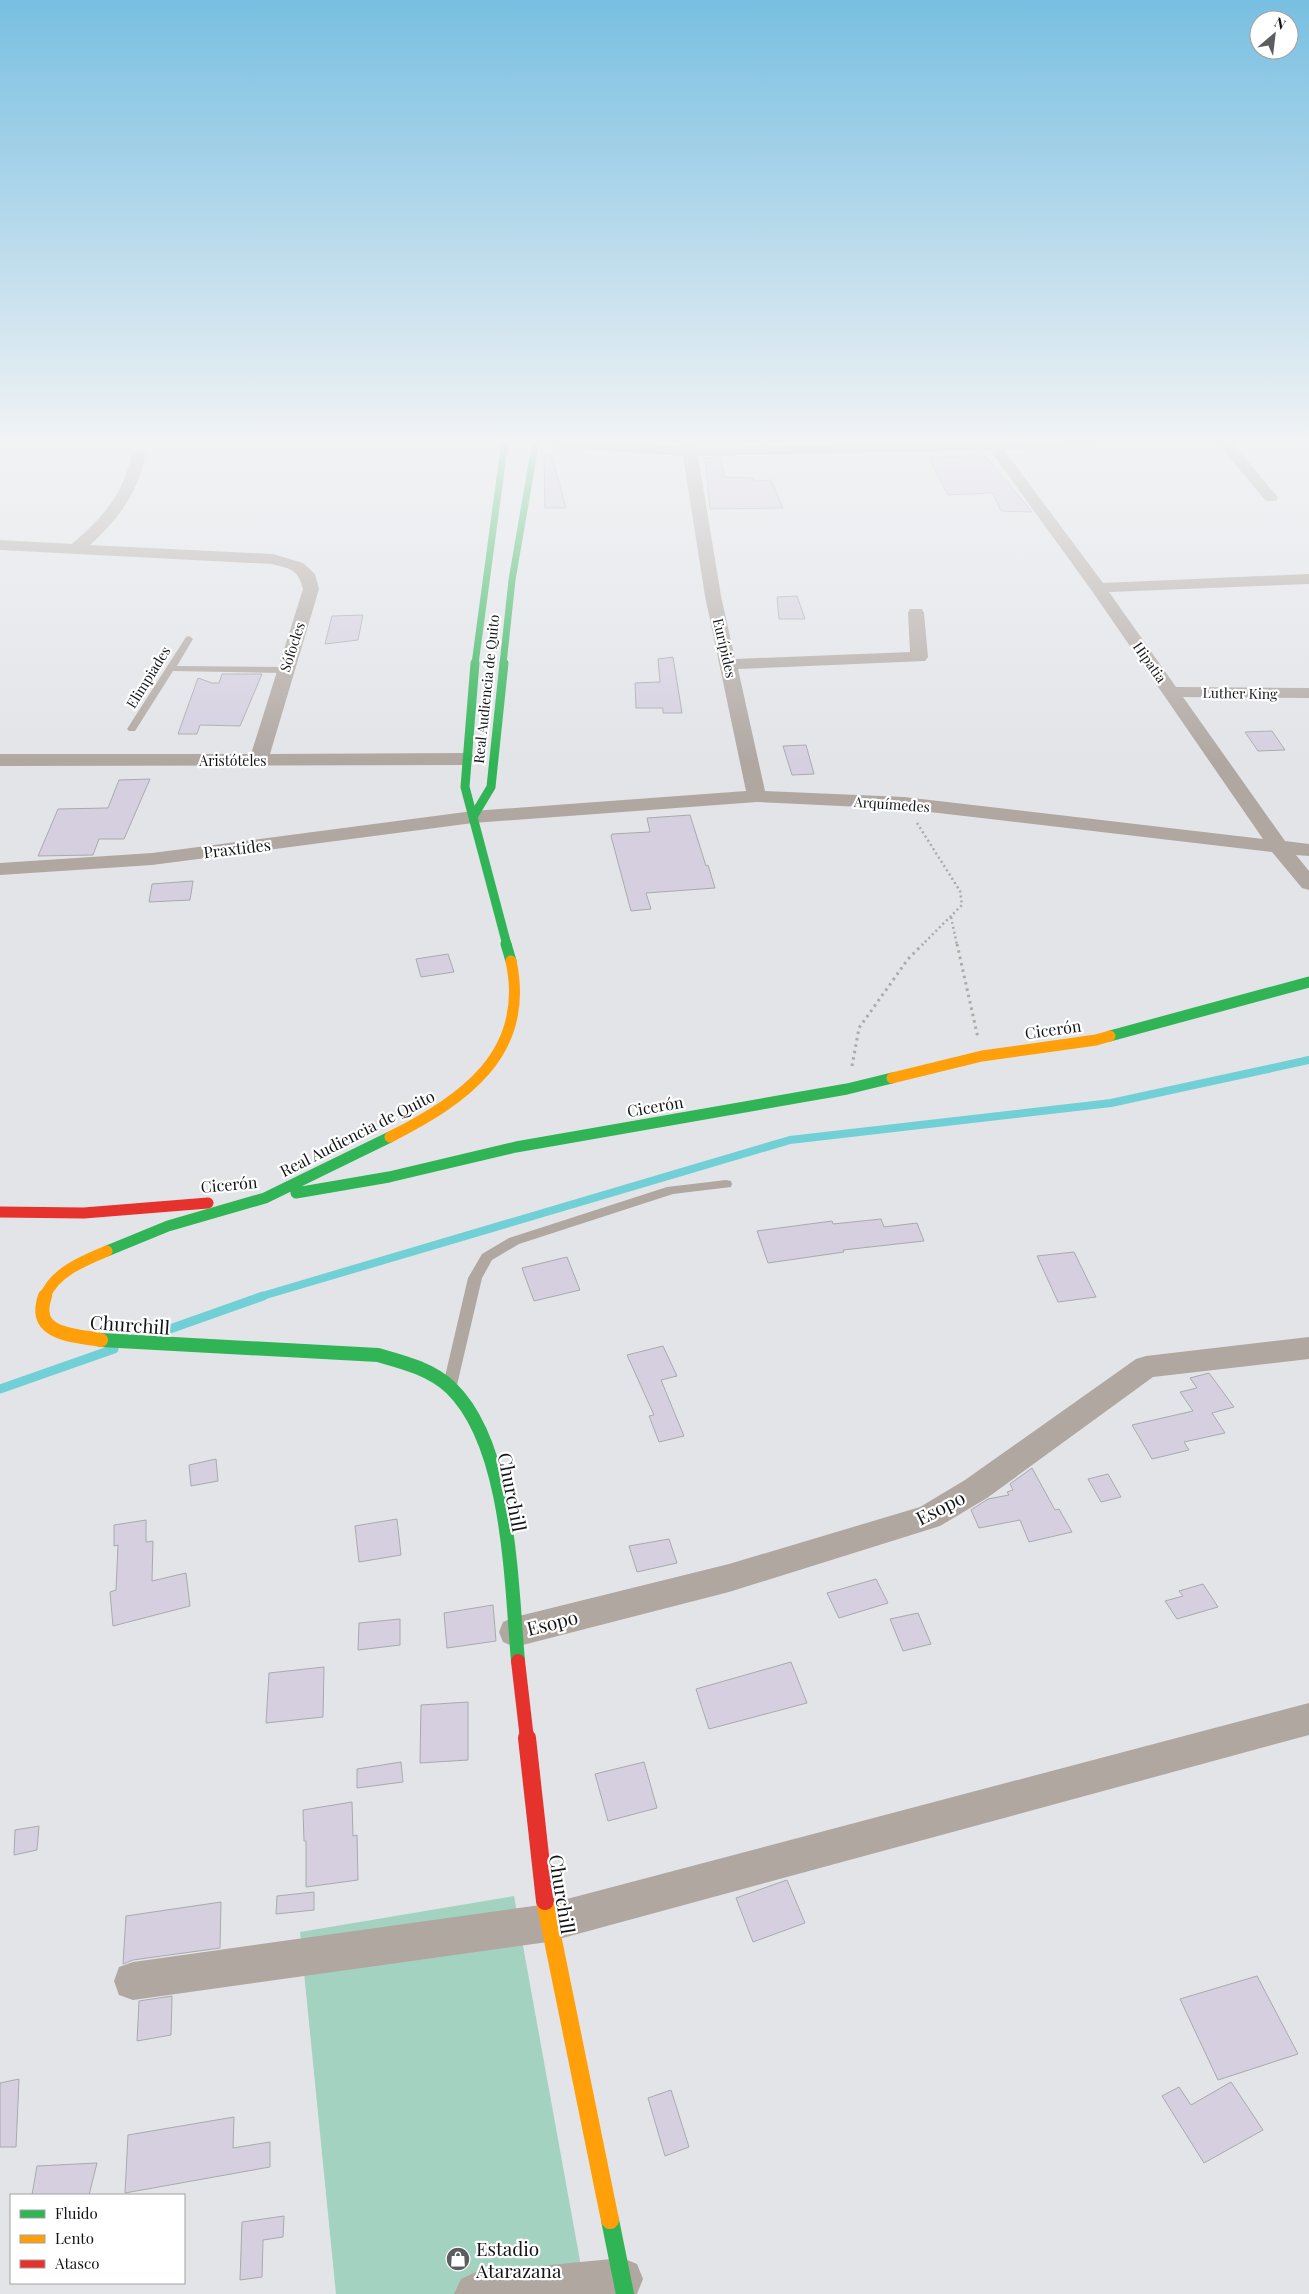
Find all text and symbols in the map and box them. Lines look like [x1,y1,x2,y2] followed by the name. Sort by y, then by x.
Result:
[1249,10,1299,60] north arrow
[1271,12,1289,34] text: N
[469,613,503,764] street label: Real Audiencia de Quito
[709,616,741,680] street label: Eurípides
[275,620,309,674] street label: Sófocles
[1129,638,1171,686] street label: Hipatia
[121,642,175,712] street label: Elimpiades
[1202,683,1278,703] street label: Luther King
[198,751,267,770] street label: Aristóteles
[852,792,931,816] street label: Arquímedes
[202,833,272,863] street label: Praxtides
[1023,1015,1083,1043] street label: Cicerón
[276,1085,438,1181] street label: Real Audiencia de Quito
[625,1091,685,1121] street label: Cicerón
[200,1171,259,1197] street label: Cicerón
[89,1308,171,1340] street label: Churchill
[493,1450,534,1534] street label: Churchill
[911,1484,969,1530] street label: Esopo
[524,1603,580,1641] street label: Esopo
[544,1852,582,1936] street label: Churchill
[10,2194,185,2284] legend
[55,2203,98,2223] text: Fluido
[55,2228,94,2248] text: Lento
[475,2235,562,2283] place label: Estadio Atarazana
[445,2246,471,2272] shop icon: Estadio Atarazana
[54,2253,99,2273] text: Atasco

